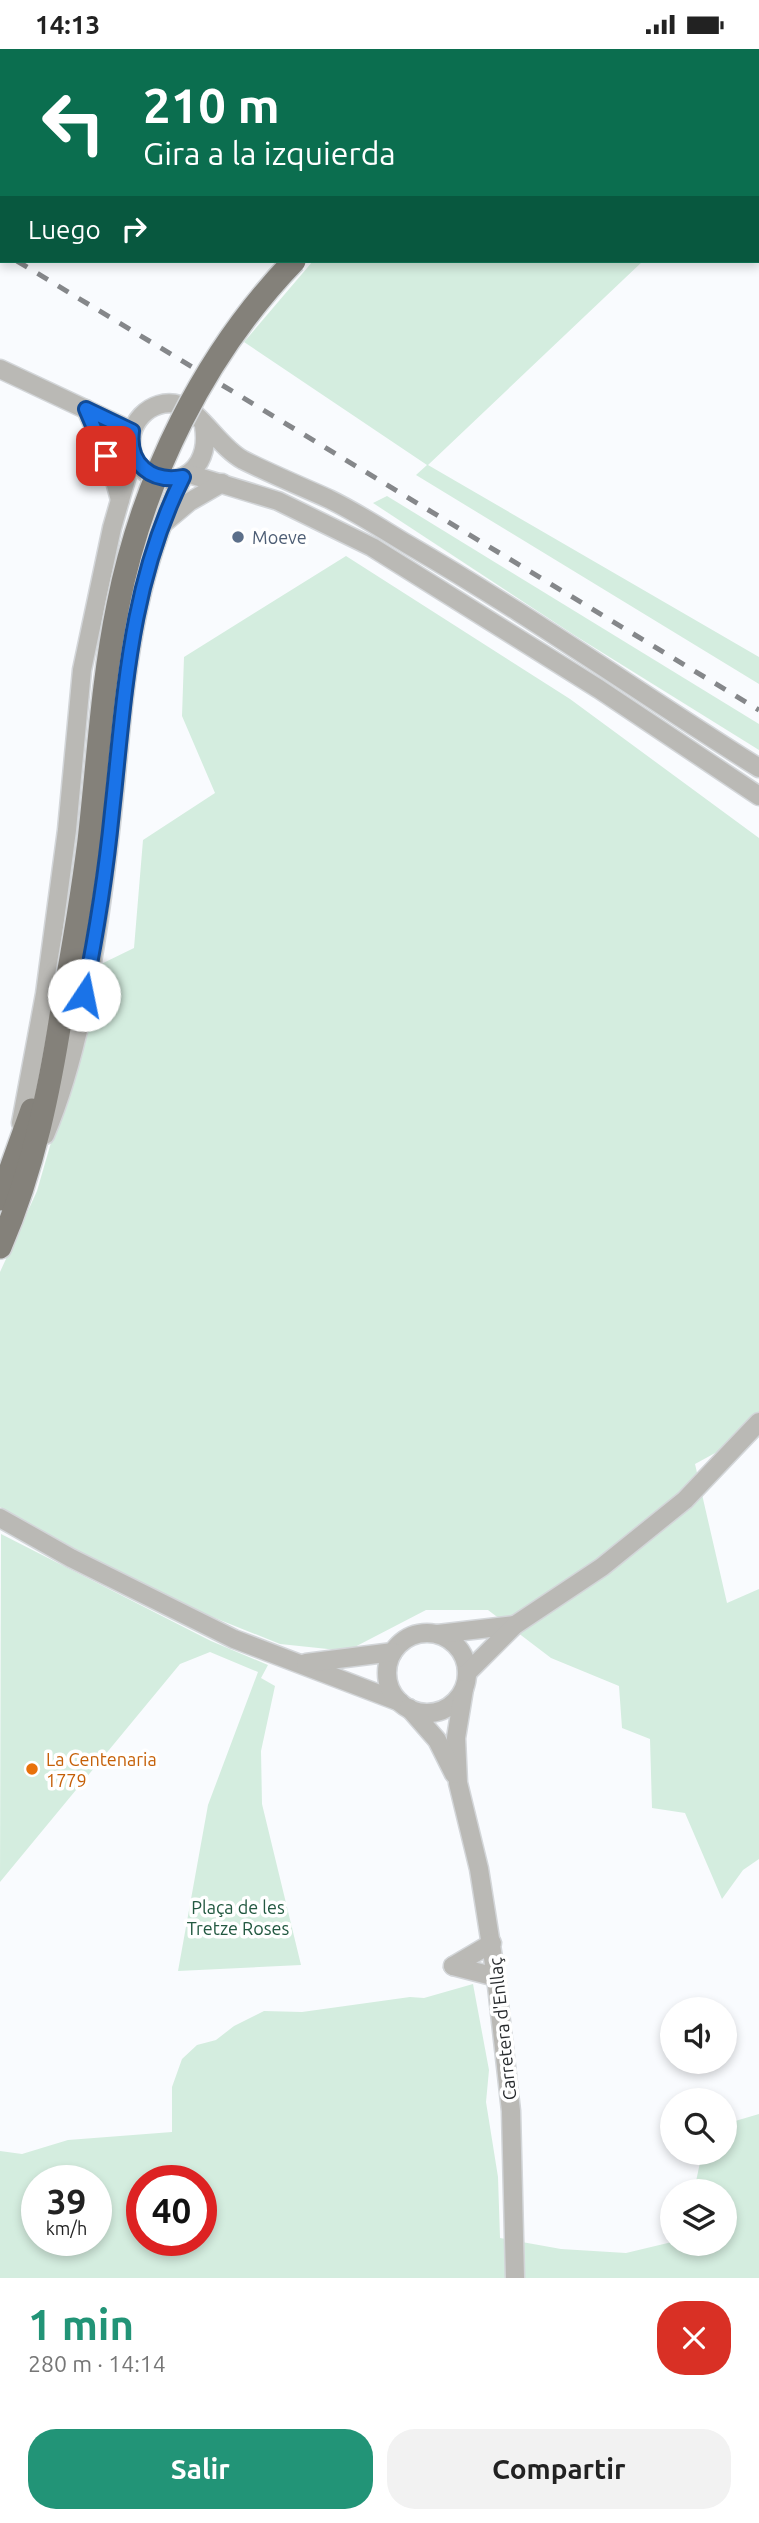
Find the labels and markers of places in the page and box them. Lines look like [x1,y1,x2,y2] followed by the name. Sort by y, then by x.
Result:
[76,426,136,486] pin
[252,527,307,547] place label: Moeve
[230,529,246,545] marker: Moeve
[46,1749,157,1790] place label: La Centenaria 1779
[24,1761,40,1777] marker: La Centenaria 1779

